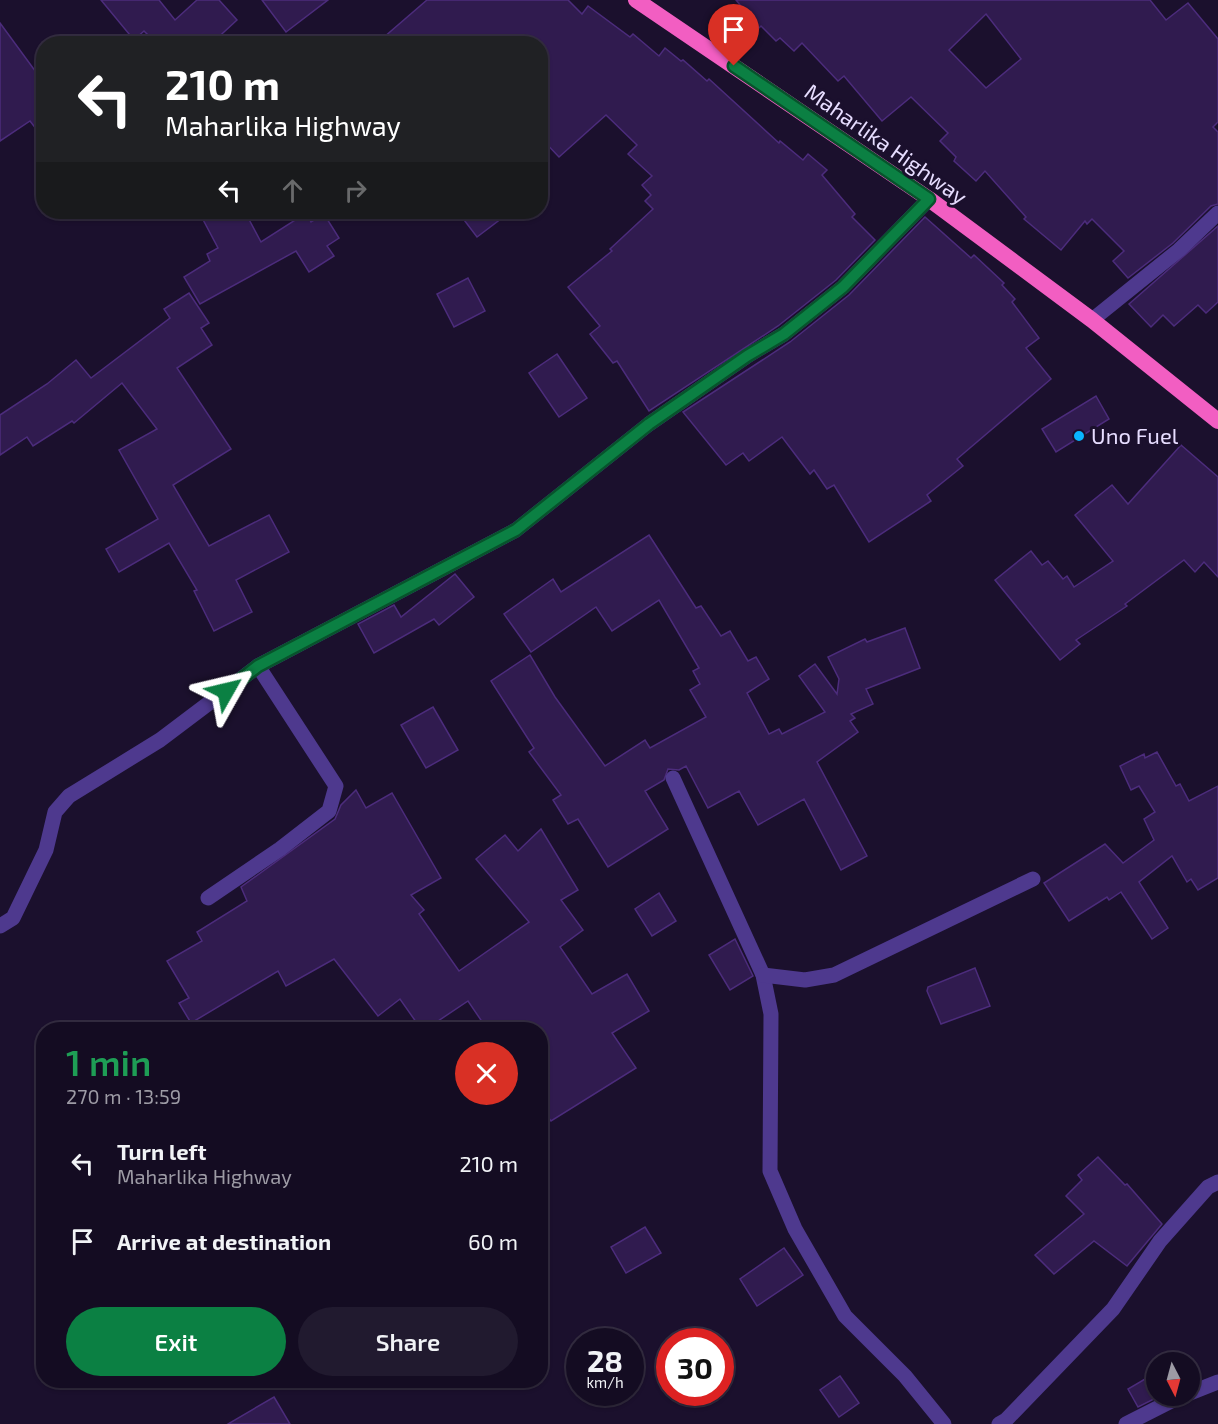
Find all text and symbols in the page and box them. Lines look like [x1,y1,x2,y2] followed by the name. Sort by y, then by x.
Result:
[708,4,759,66] pin
[717,13,750,46] icon: arrive
[165,58,280,108] text: 210 m
[66,60,144,138] icon: left
[800,77,973,209] street label: Maharlika Highway
[165,109,401,141] text: Maharlika Highway
[213,174,246,207] icon: left
[276,174,309,207] icon: ahead
[339,174,372,207] icon: right
[1091,422,1179,448] place label: Uno Fuel
[1072,429,1086,443] marker: Uno Fuel
[194,659,258,723] position arrow
[66,1040,151,1083] text: 1 min
[455,1042,518,1105] button: close
[66,1084,181,1108] text: 270 m · 13:59
[117,1138,206,1164] text: Turn left
[66,1147,99,1180] icon: left
[459,1150,518,1176] text: 210 m
[117,1164,292,1188] text: Maharlika Highway
[66,1225,99,1258] icon: arrive
[117,1228,331,1254] text: Arrive at destination
[468,1228,518,1254] text: 60 m
[66,1307,286,1376] button: Exit
[298,1307,518,1376] button: Share
[656,1328,734,1406] speed limit sign: 30
[587,1342,623,1378] text: 28
[1146,1352,1200,1406] north arrow
[1146,1352,1200,1406] map controls
[586,1373,624,1391] text: km/h

